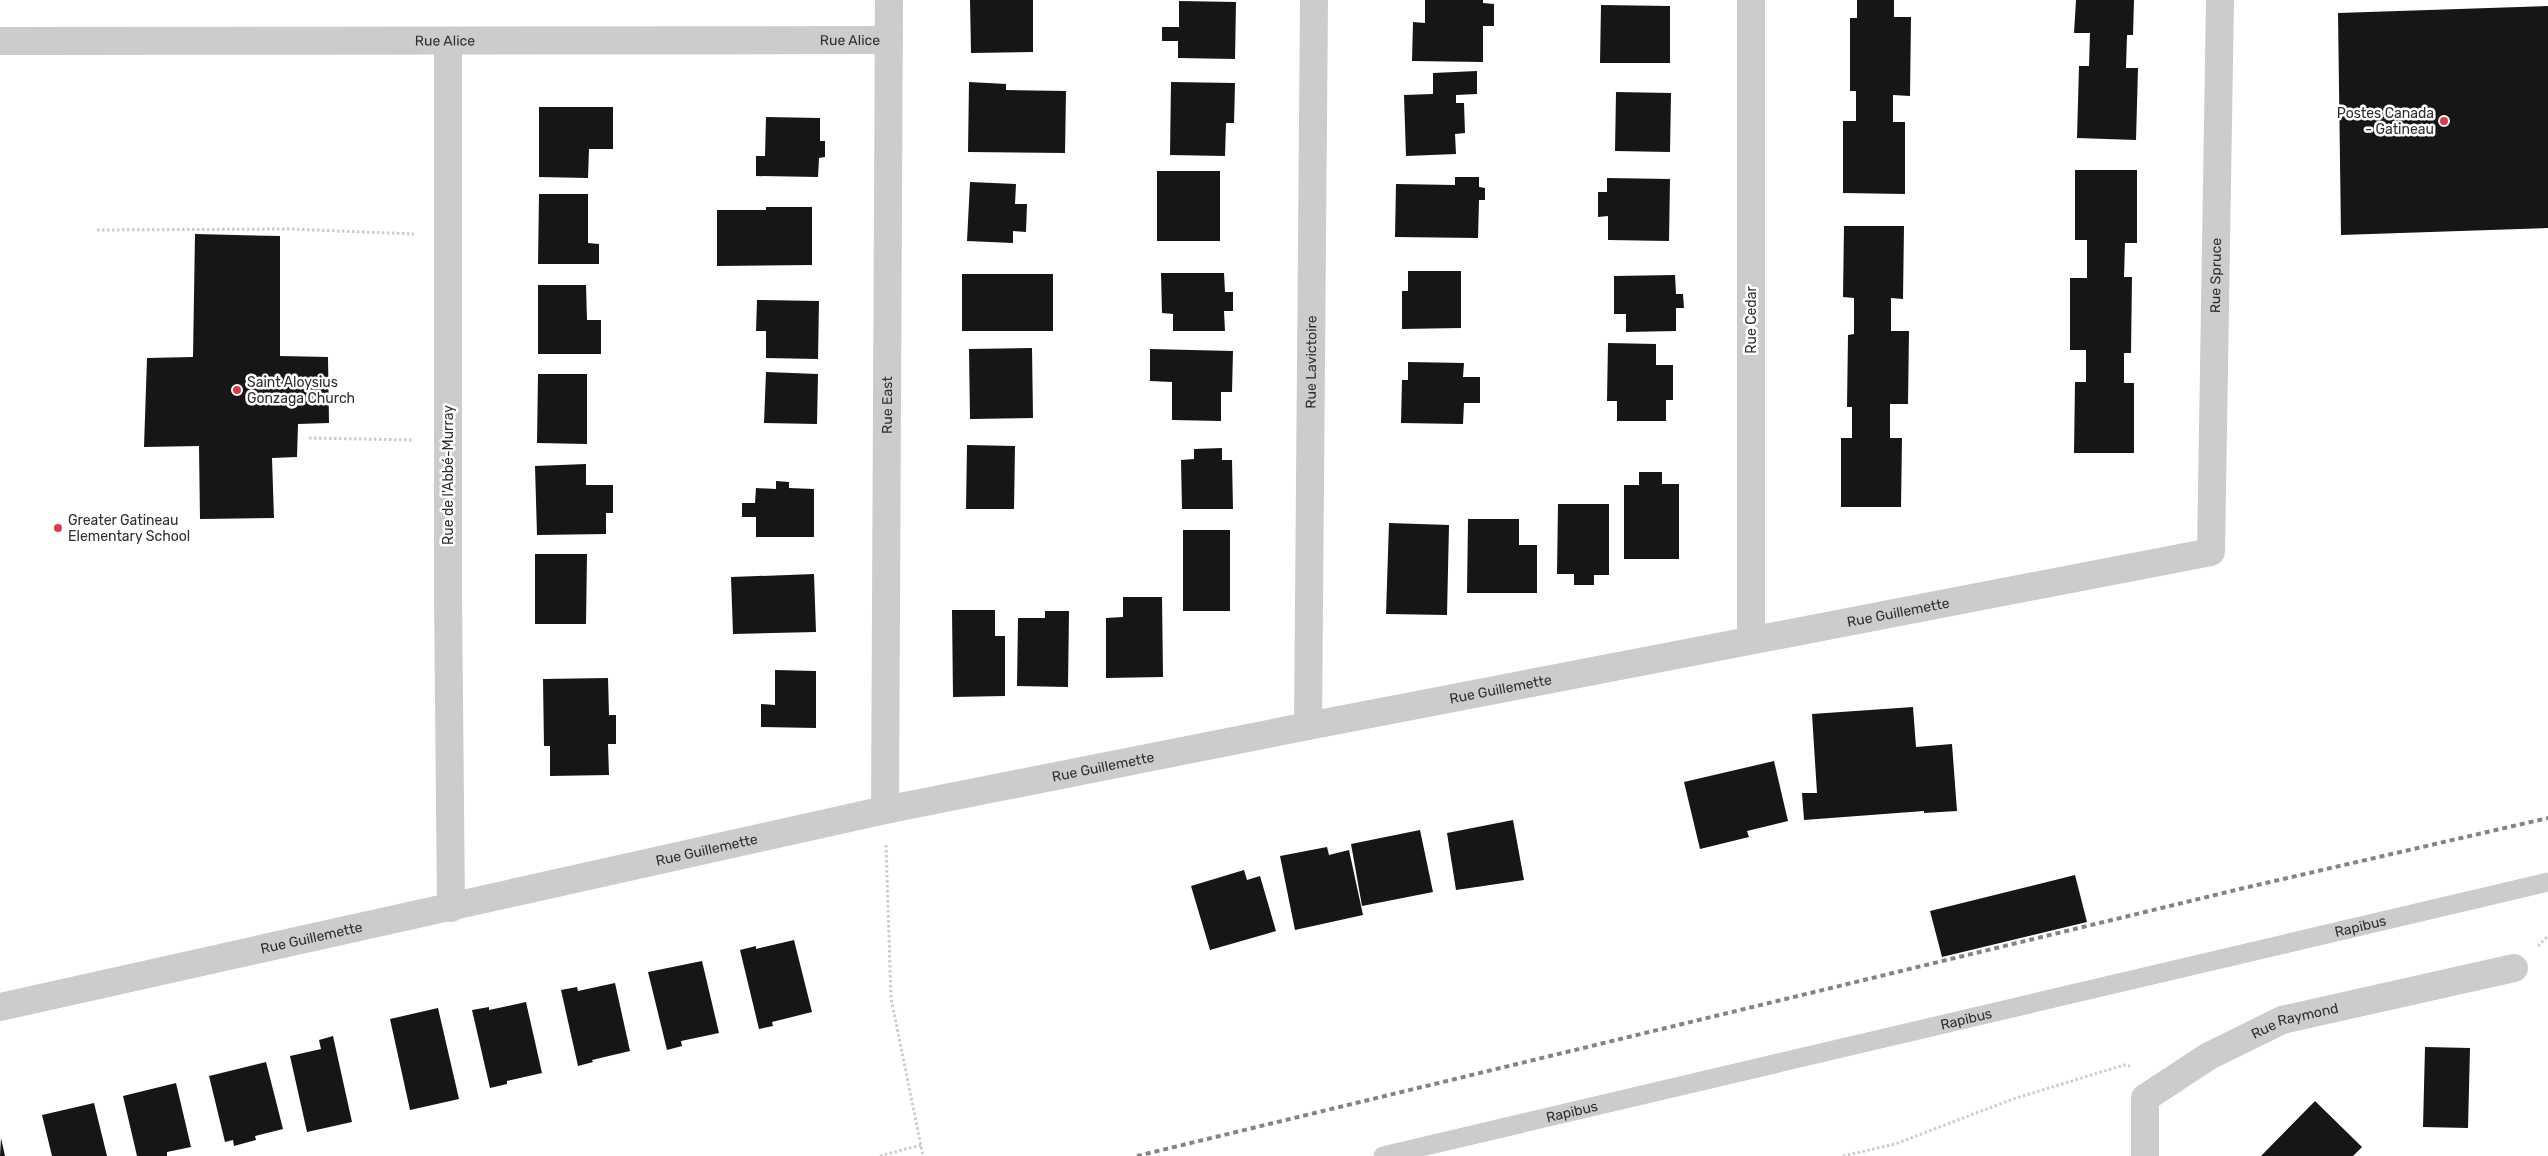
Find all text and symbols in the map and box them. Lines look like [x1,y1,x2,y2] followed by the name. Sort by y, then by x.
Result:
[415,32,475,49] street label: Rue Alice
[820,32,880,49] street label: Rue Alice
[2337,105,2434,138] place label: Postes Canada - Gatineau
[2438,115,2450,127] marker: Postes Canada - Gatineau
[2206,238,2225,313] street label: Rue Spruce
[1743,286,1760,354] street label: Rue Cedar
[1302,315,1320,409] street label: Rue Lavictoire
[247,374,355,407] place label: Saint Aloysius Gonzaga Church
[878,376,896,434] street label: Rue East
[231,384,243,396] marker: Saint Aloysius Gonzaga Church
[440,405,457,545] street label: Rue de l'Abbé-Murray
[68,512,190,545] place label: Greater Gatineau Elementary School
[52,522,64,534] marker: Greater Gatineau Elementary School
[1846,594,1951,630] street label: Rue Guillemette
[1448,671,1553,707] street label: Rue Guillemette
[1050,748,1156,785] street label: Rue Guillemette
[654,830,759,869] street label: Rue Guillemette
[2333,912,2388,940] street label: Rapibus
[259,918,364,957] street label: Rue Guillemette
[2248,999,2340,1042] street label: Rue Raymond
[1939,1005,1994,1033] street label: Rapibus
[1544,1097,1599,1126] street label: Rapibus

